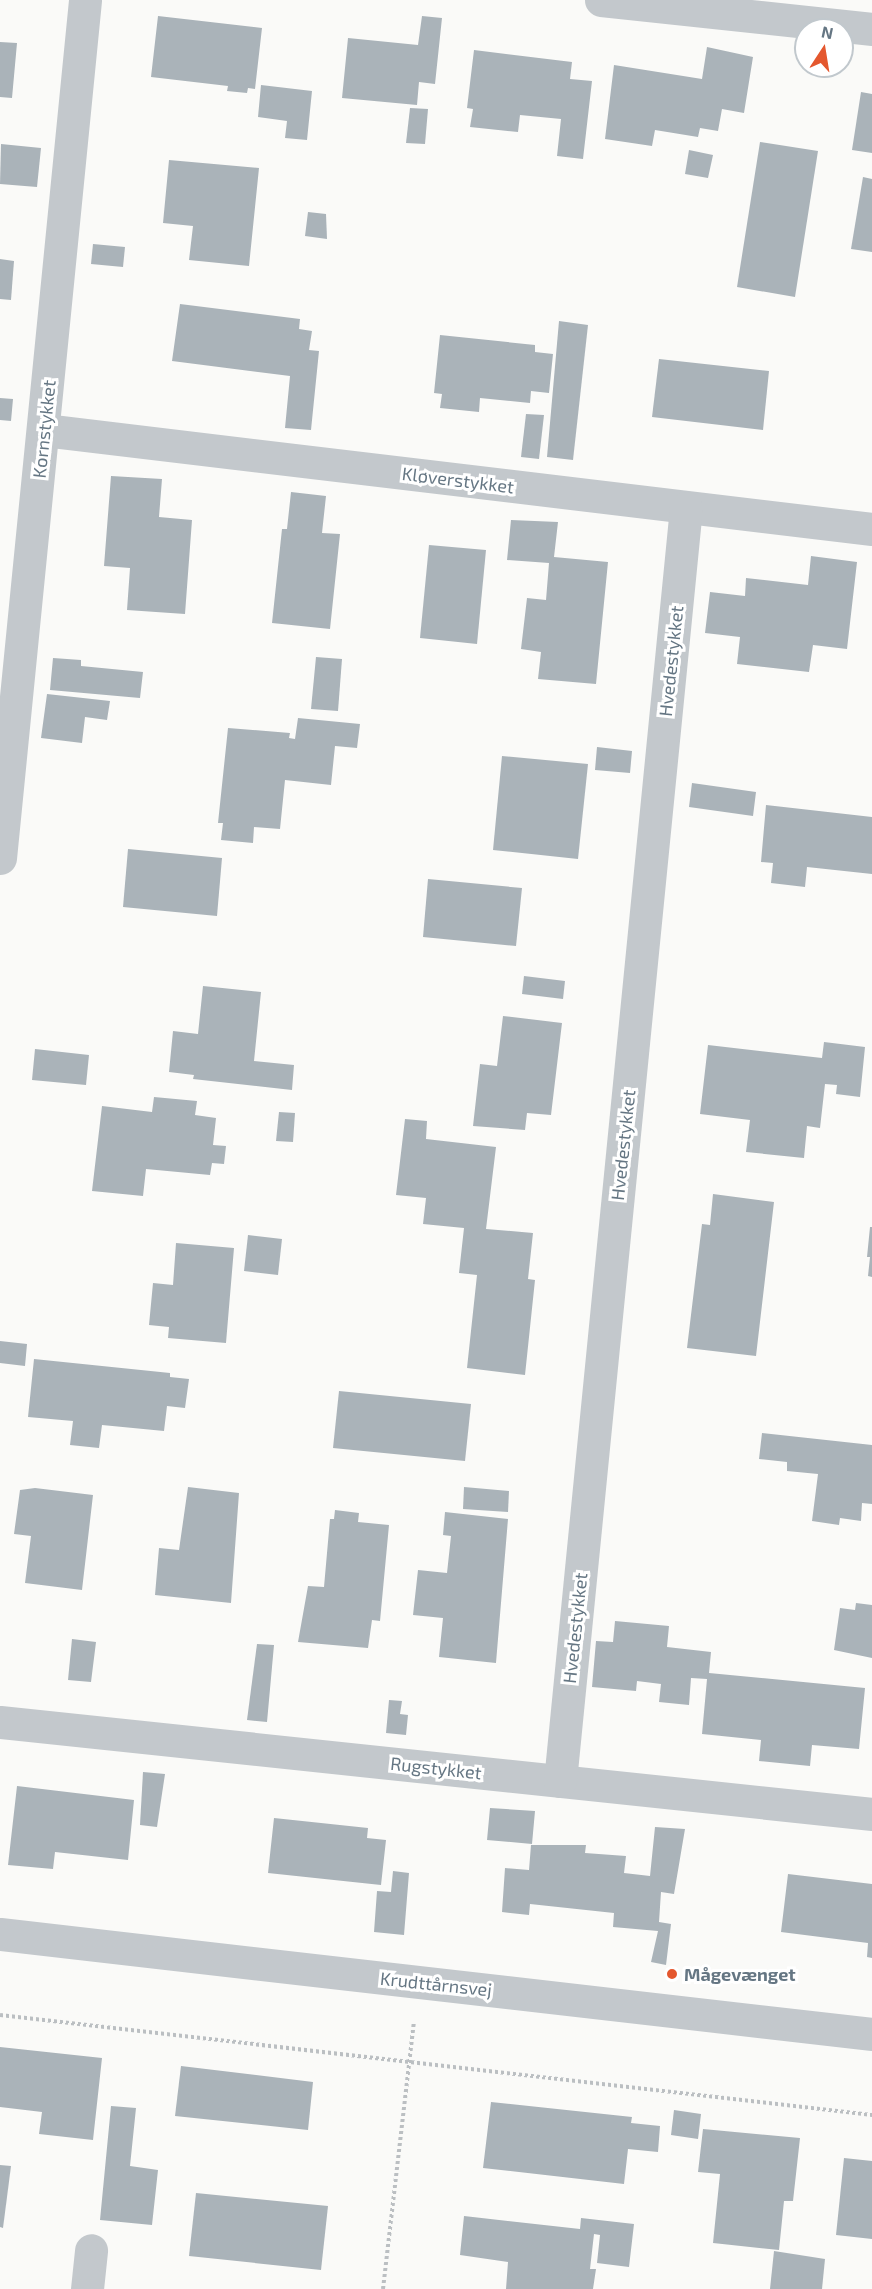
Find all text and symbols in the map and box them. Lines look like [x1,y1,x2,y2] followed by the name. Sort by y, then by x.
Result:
[794,18,854,78] north arrow
[820,21,835,42] text: N
[28,379,60,479] street label: Kornstykket
[401,462,515,498] street label: Kløverstykket
[654,605,688,717] street label: Hvedestykket
[606,1089,640,1201] street label: Hvedestykket
[558,1572,592,1684] street label: Hvedestykket
[389,1752,483,1784] street label: Rugstykket
[684,1963,796,1985] place label: Mågevænget
[379,1967,493,2001] street label: Krudttårnsvej
[665,1967,679,1981] marker: Mågevænget

